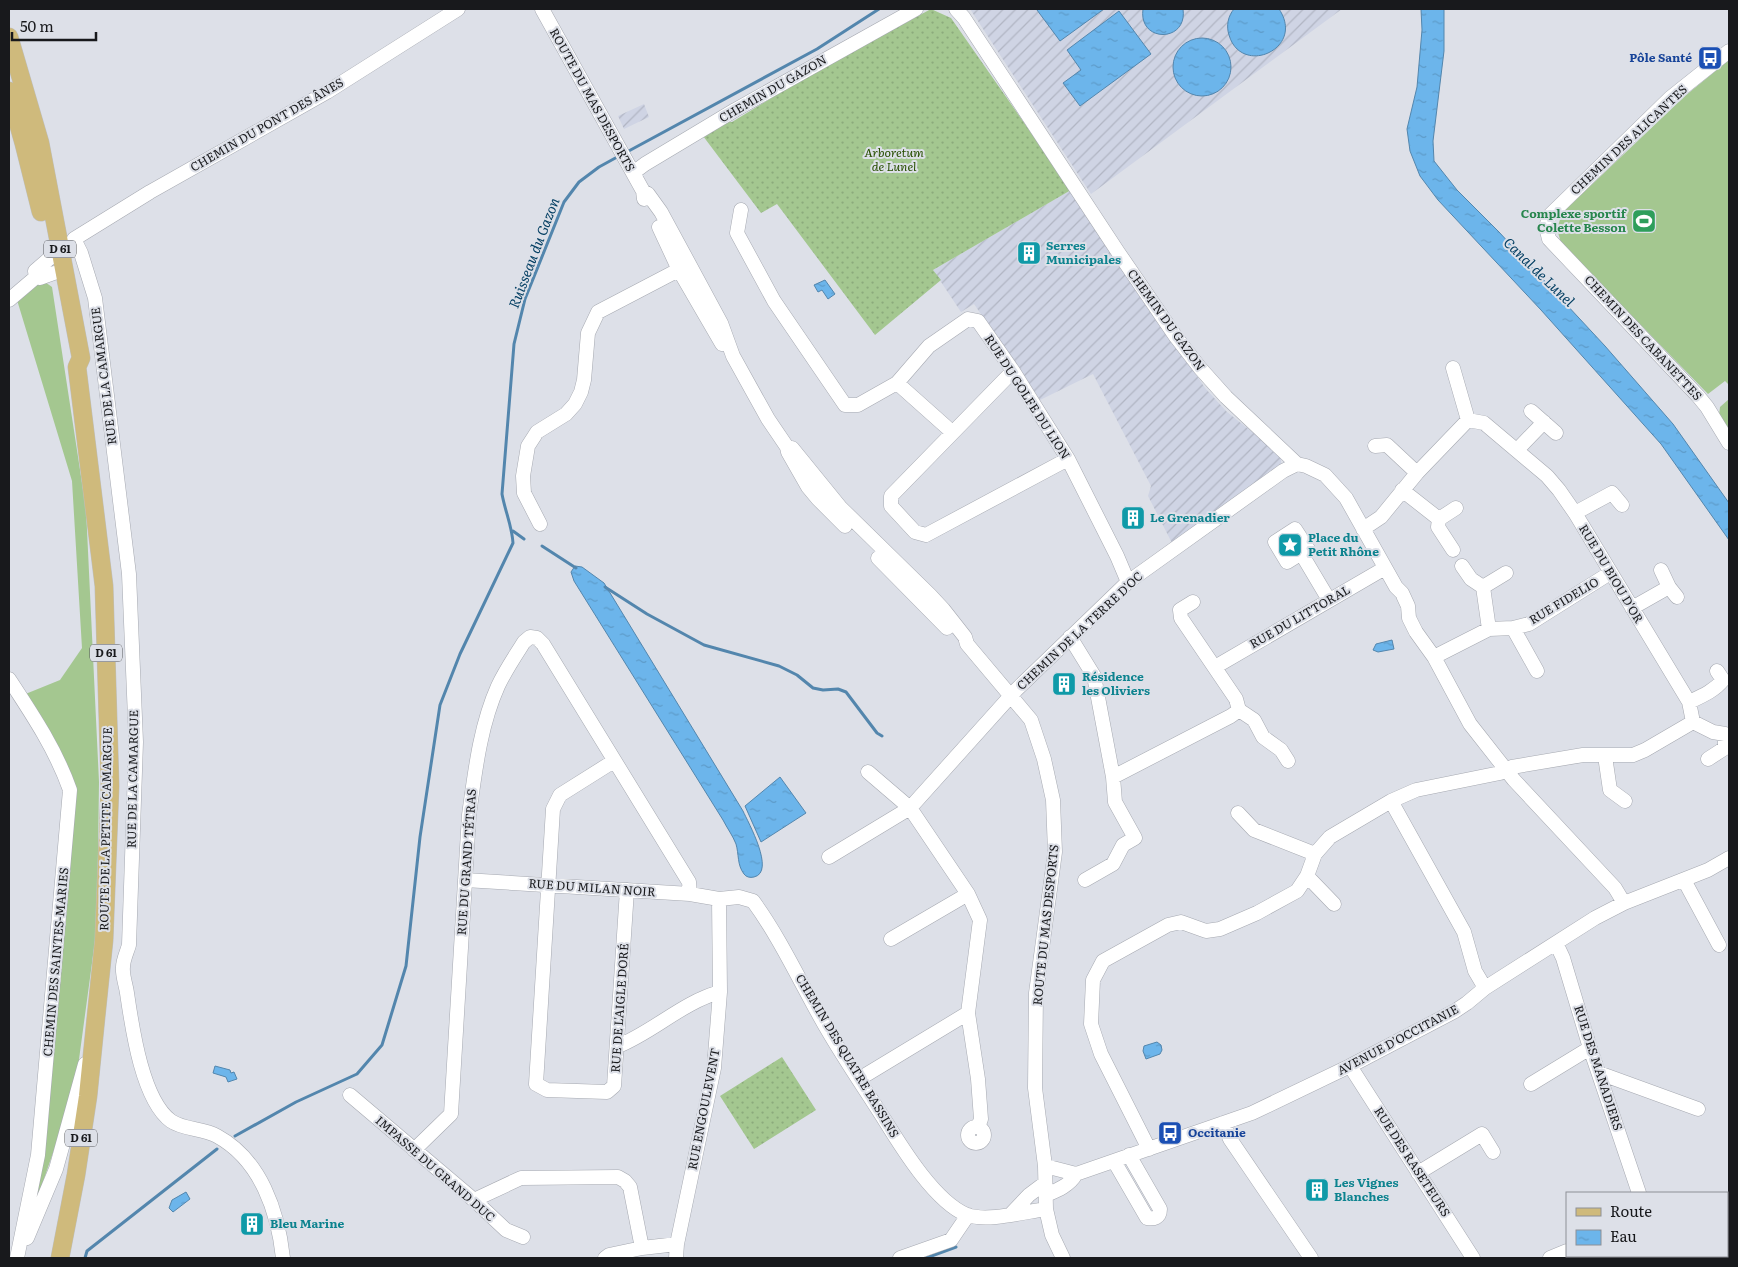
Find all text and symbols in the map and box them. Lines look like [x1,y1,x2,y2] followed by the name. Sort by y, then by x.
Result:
[12,10,96,42] scale bar
[20,14,54,37] text: 50 m
[546,24,640,175] street label: ROUTE DU MAS DESPORTS
[1697,45,1723,71] bus stop icon: Pôle Santé
[1629,48,1692,66] place label: Pôle Santé
[715,50,830,126] street label: CHEMIN DU GAZON
[186,73,347,176] street label: CHEMIN DU PONT DES ÂNES
[1566,80,1691,198] street label: CHEMIN DES ALICANTES
[864,143,924,175] park label: Arboretum de Lunel
[503,194,564,311] water label: Ruisseau du Gazon
[1521,204,1628,236] place label: Complexe sportif Colette Besson
[1631,208,1657,234] sports icon: Complexe sportif Colette Besson
[1500,232,1580,310] water label: Canal de Lunel
[1046,236,1121,268] place label: Serres Municipales
[44,240,76,258] road number: D 61
[1016,240,1042,266] building icon: Serres Municipales
[1124,265,1210,374] street label: CHEMIN DU GAZON
[1581,271,1707,404] street label: CHEMIN DES CABANETTES
[86,306,120,446] street label: RUE DE LA CAMARGUE
[981,331,1075,462] street label: RUE DU GOLFE DU LION
[1120,505,1146,531] building icon: Le Grenadier
[1150,508,1230,526] place label: Le Grenadier
[1575,521,1649,627] street label: RUE DU BIOU D'OR
[1308,528,1379,560] place label: Place du Petit Rhône
[1277,532,1303,558] place icon: Place du Petit Rhône
[1012,567,1146,694] street label: CHEMIN DE LA TERRE D'OC
[1525,572,1602,628] street label: RUE FIDELIO
[1246,580,1353,652] street label: RUE DU LITTORAL
[90,644,122,661] road number: D 61
[1082,667,1150,699] place label: Résidence les Oliviers
[1051,671,1077,697] building icon: Résidence les Oliviers
[122,709,142,848] street label: RUE DE LA CAMARGUE
[94,727,116,931] street label: ROUTE DE LA PETITE CAMARGUE
[452,788,480,936] street label: RUE DU GRAND TÉTRAS
[1028,844,1062,1006] street label: ROUTE DU MAS DESPORTS
[38,867,72,1057] street label: CHEMIN DES SAINTES-MARIES
[528,874,657,900] street label: RUE DU MILAN NOIR
[606,942,633,1073] street label: RUE DE L'AIGLE DORÉ
[792,970,904,1141] street label: CHEMIN DES QUATRE BASSINS
[1334,999,1462,1079] street label: AVENUE D'OCCITANIE
[1570,1003,1628,1133] street label: RUE DES MANADIERS
[682,1046,724,1171] street label: RUE ENGOULEVENT
[1370,1103,1455,1220] street label: RUE DES RASETEURS
[372,1111,499,1225] street label: IMPASSE DU GRAND DUC
[1157,1120,1183,1146] bus stop icon: Occitanie
[1188,1123,1246,1141] place label: Occitanie
[65,1130,97,1146] road number: D 61
[1334,1173,1398,1205] place label: Les Vignes Blanches
[1304,1177,1330,1203] building icon: Les Vignes Blanches
[1566,1192,1728,1257] legend
[1610,1199,1652,1222] text: Route
[239,1211,265,1237] building icon: Bleu Marine
[270,1214,344,1232] place label: Bleu Marine
[1610,1224,1637,1247] text: Eau

